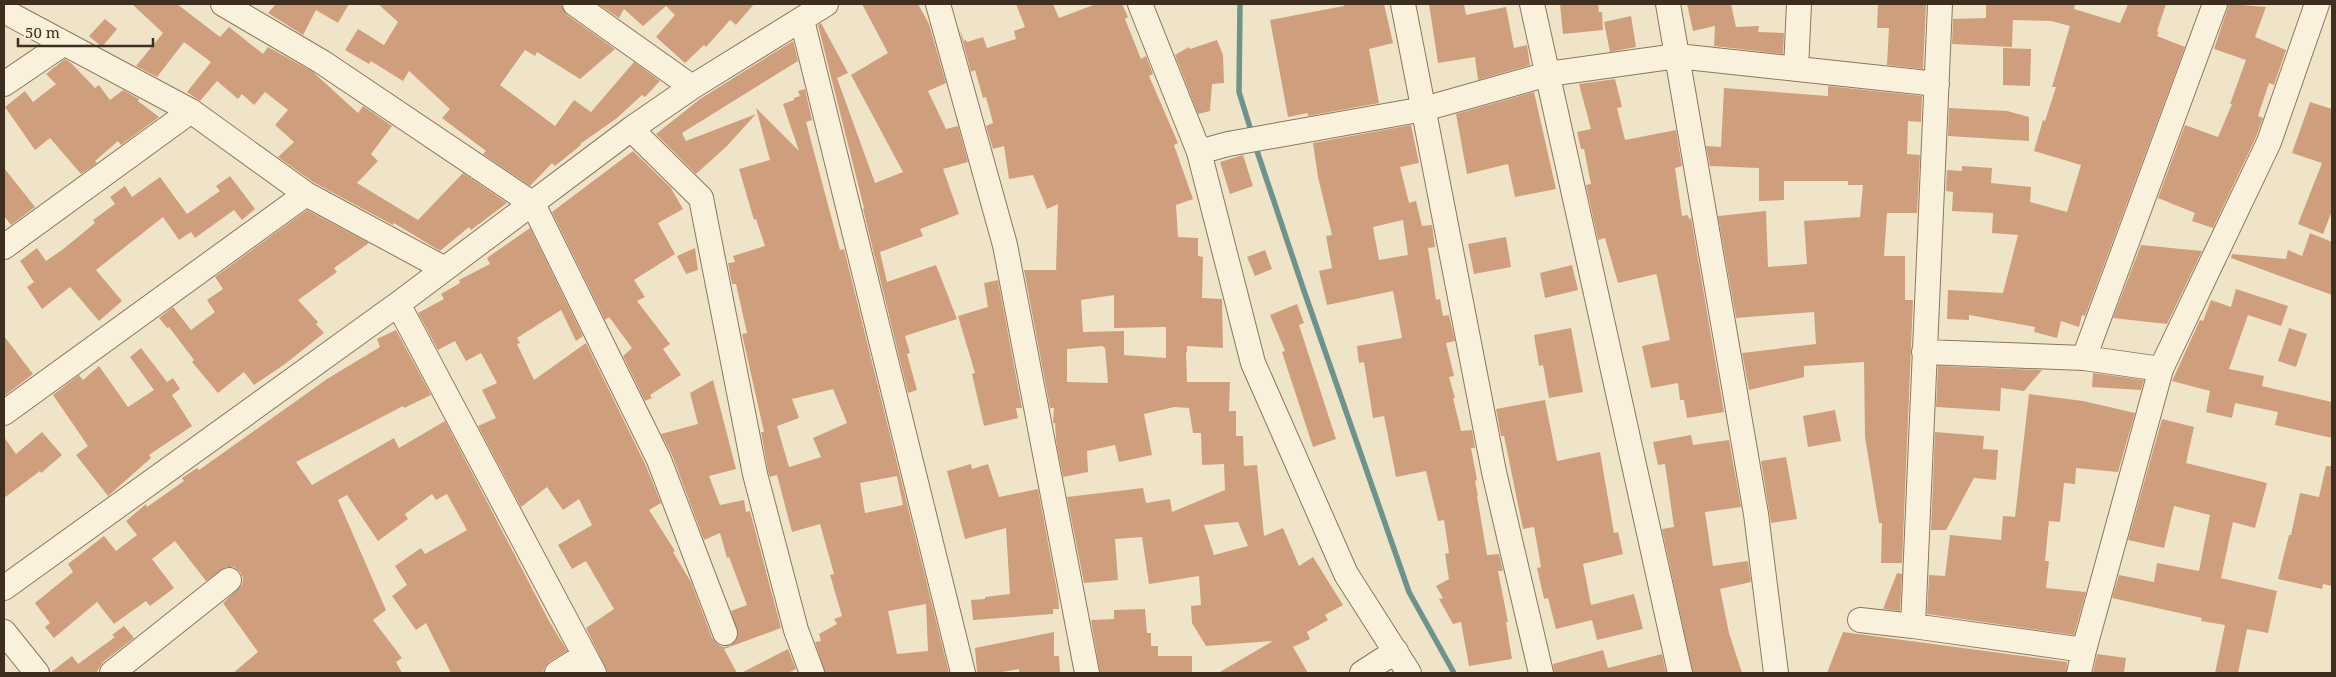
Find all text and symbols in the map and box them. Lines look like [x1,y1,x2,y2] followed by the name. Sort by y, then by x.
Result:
[18,15,152,47] scale bar
[25,22,60,42] text: 50 m

